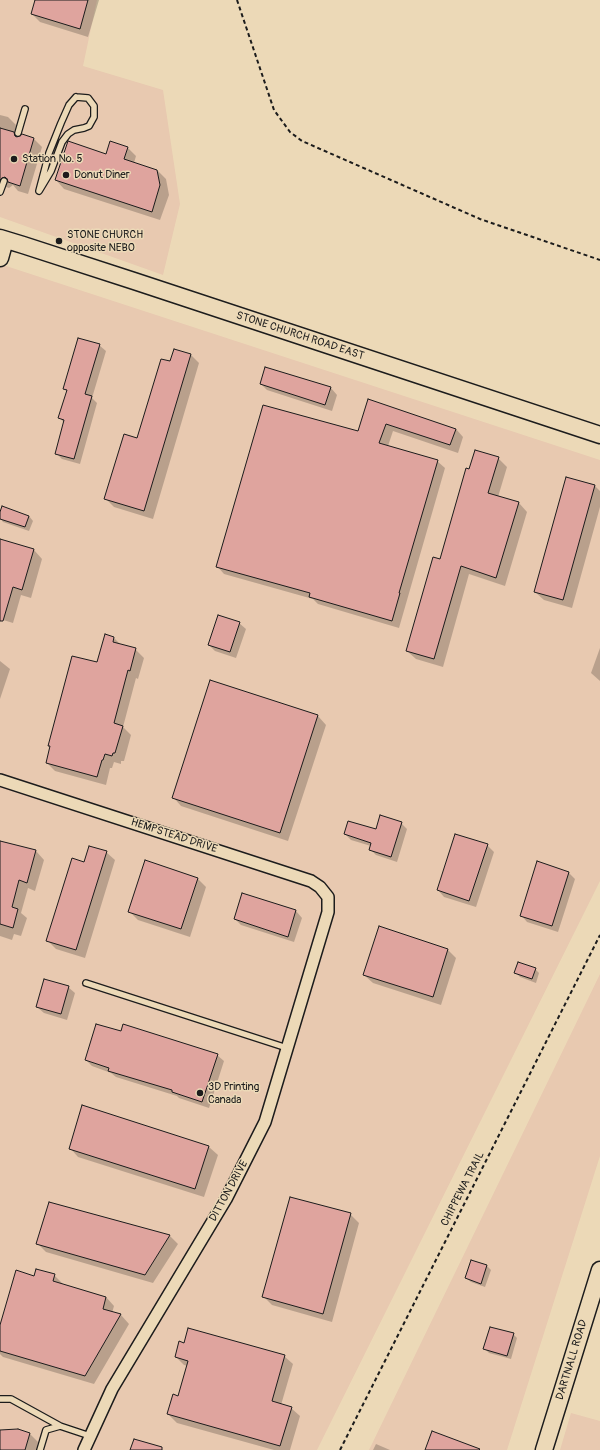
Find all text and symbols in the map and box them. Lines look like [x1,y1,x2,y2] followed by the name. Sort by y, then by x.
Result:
[22,152,83,166] place label: Station No. 5
[9,154,19,164] marker: Station No. 5
[74,168,130,182] place label: Donut Diner
[61,170,71,180] marker: Donut Diner
[67,228,143,254] place label: STONE CHURCH opposite NEBO
[54,236,64,246] marker: STONE CHURCH opposite NEBO
[234,309,366,363] street label: STONE CHURCH ROAD EAST
[129,816,219,856] street label: HEMPSTEAD DRIVE
[208,1080,259,1106] place label: 3D Printing Canada
[195,1088,205,1098] marker: 3D Printing Canada
[439,1150,487,1228] street label: CHIPPEWA TRAIL
[207,1158,251,1224] street label: DITTON DRIVE
[554,1318,590,1402] street label: DARTNALL ROAD

